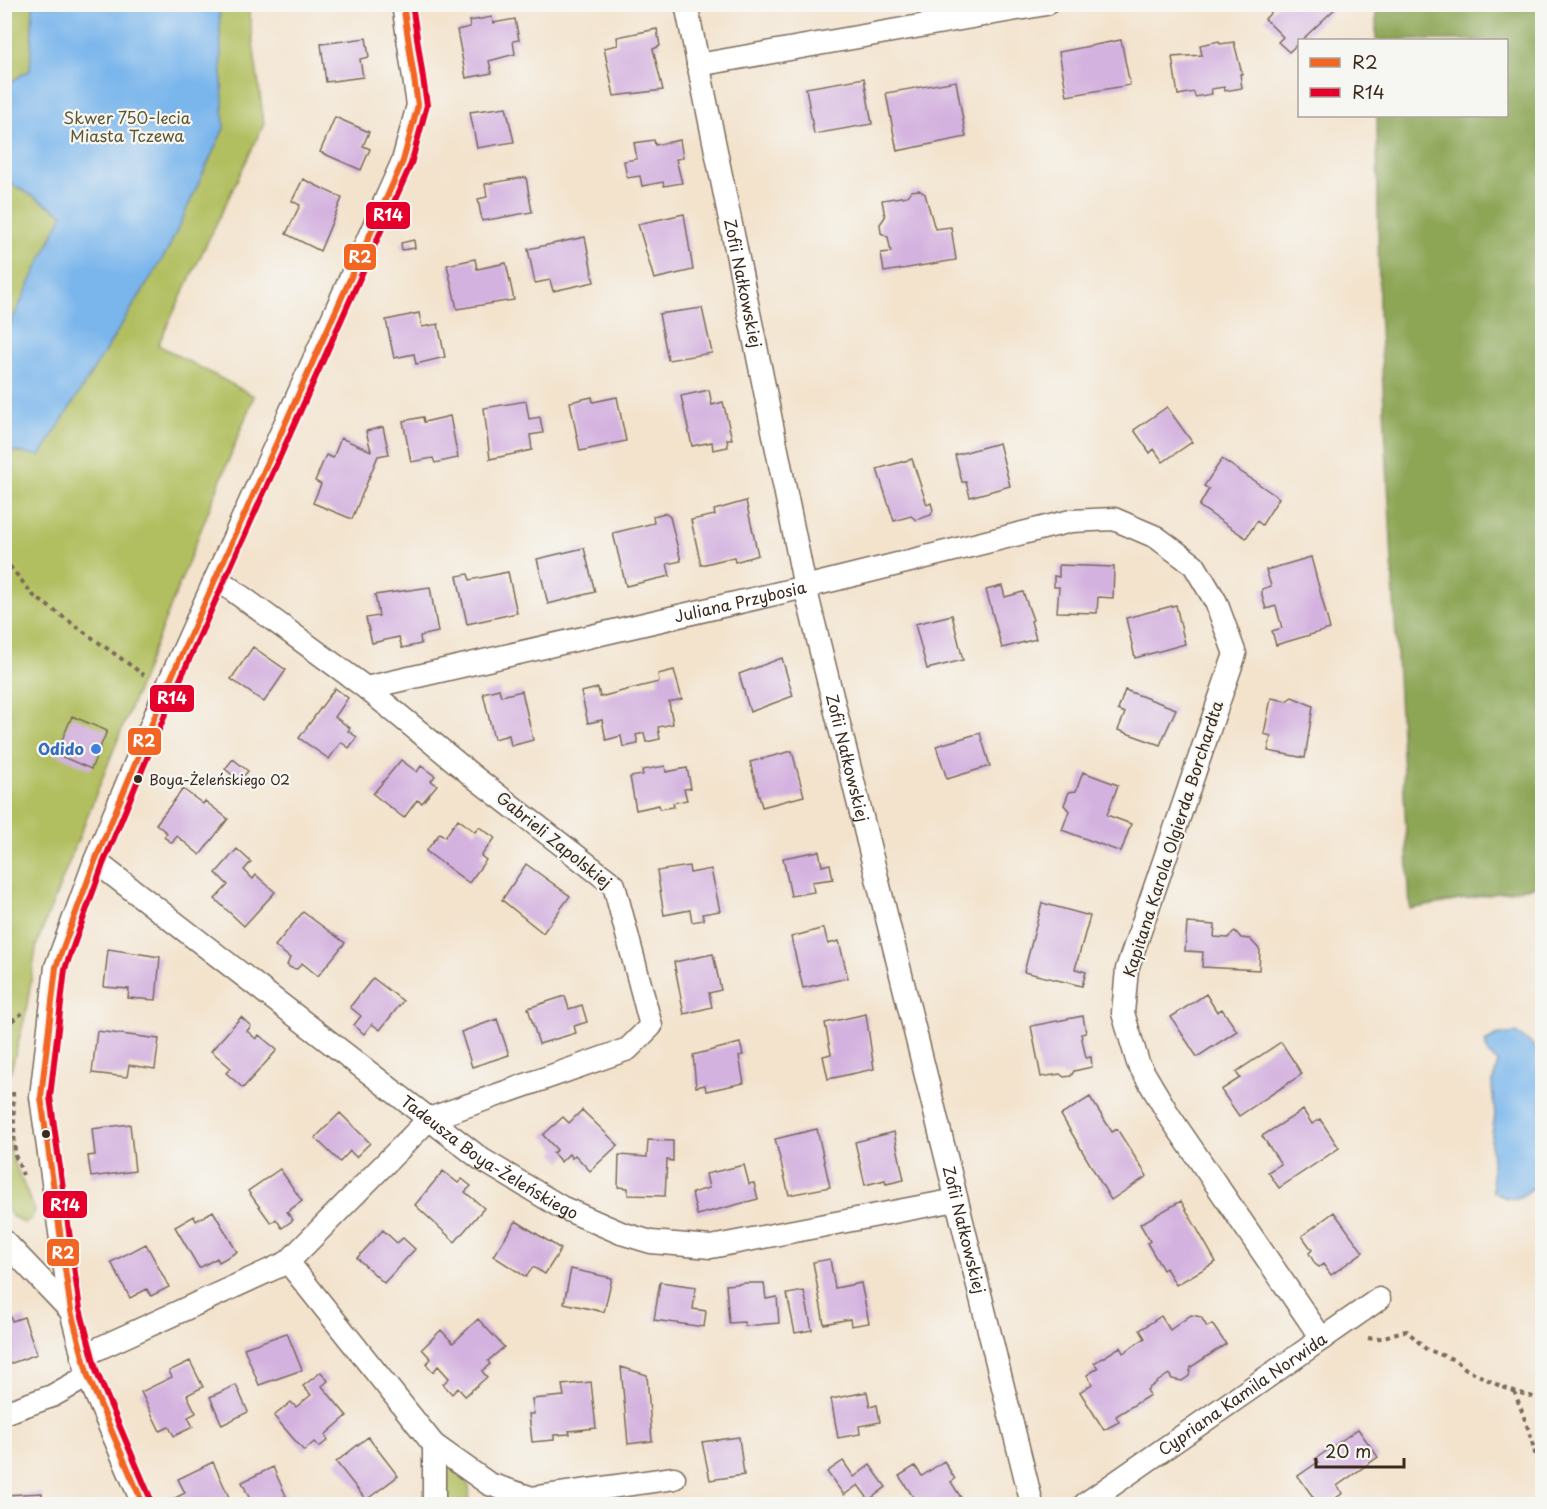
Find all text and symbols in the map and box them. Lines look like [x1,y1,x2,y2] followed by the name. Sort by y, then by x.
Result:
[1298,39,1508,117] legend
[1352,48,1378,75] text: R2
[1352,78,1385,105] text: R14
[63,105,191,147] park label: Skwer 750-lecia Miasta Tczewa
[365,201,411,230] line badge: R14
[373,202,403,226] text: R14
[719,216,769,350] street label: Zofii Nałkowskiej
[343,243,377,271] line badge: R2
[349,244,371,268] text: R2
[672,574,809,628] street label: Juliana Przybosia
[149,684,195,713] line badge: R14
[157,685,187,709] text: R14
[821,691,876,824] street label: Zofii Nałkowskiej
[1116,697,1228,980] street label: Kapitana Karola Olgierda Borchardta
[127,727,162,756] line badge: R2
[133,728,155,752] text: R2
[38,736,84,760] place label: Odido
[89,742,103,756] marker: Odido
[149,769,290,790] place label: Boya-Żeleńskiego 02
[132,773,144,785] marker: Boya-Żeleńskiego 02
[492,785,618,893] street label: Gabrieli Zapolskiej
[397,1089,582,1224] street label: Tadeusza Boya-Żeleńskiego
[40,1128,52,1140] unlabelled marker
[938,1163,992,1296] street label: Zofii Nałkowskiej
[42,1190,88,1219] line badge: R14
[50,1192,80,1216] text: R14
[46,1238,80,1267] line badge: R2
[52,1240,74,1264] text: R2
[1153,1326,1331,1461] street label: Cypriana Kamila Norwida
[1316,1431,1404,1469] scale bar
[1325,1437,1371,1464] text: 20 m

